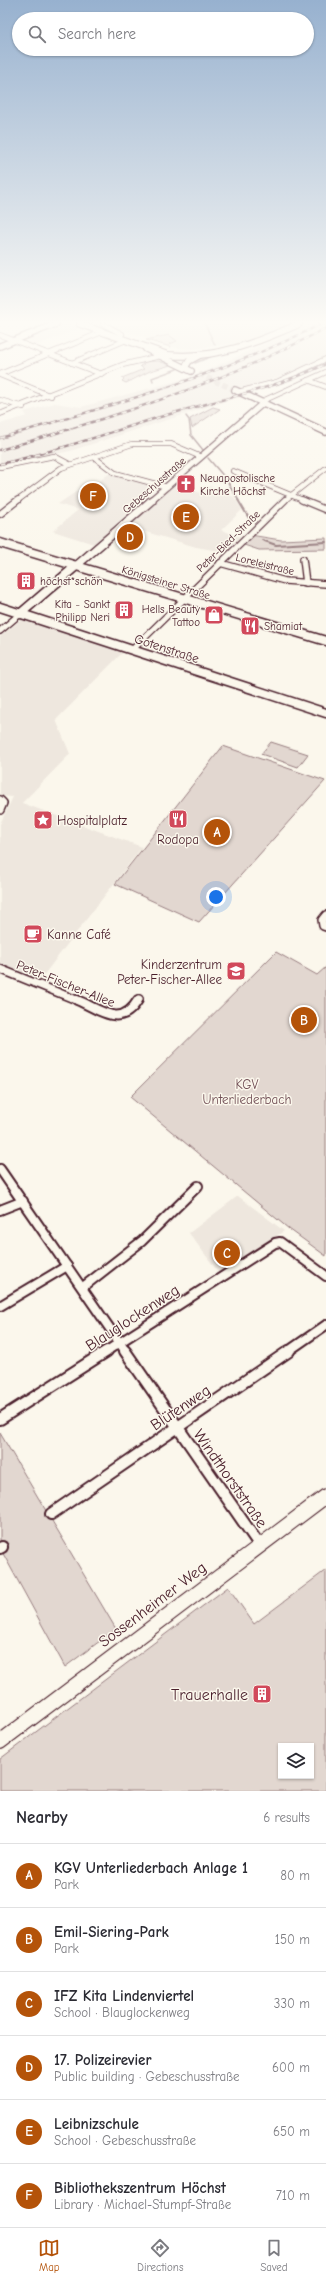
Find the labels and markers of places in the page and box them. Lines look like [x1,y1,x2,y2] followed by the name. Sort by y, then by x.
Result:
[200,472,275,498] place label: Neuapostolische Kirche Höchst
[175,473,197,495] church icon: Neuapostolische Kirche Höchst
[80,481,106,511] pin: F
[173,502,199,532] pin: E
[117,522,143,552] pin: D
[15,570,37,592] building icon: höchst*schön
[40,575,103,588] place label: höchst*schön
[55,598,111,624] place label: Kita - Sankt Philipp Neri
[113,599,135,621] building icon: Kita - Sankt Philipp Neri
[142,603,200,629] place label: Hells Beauty Tattoo
[203,604,225,626] shop icon: Hells Beauty Tattoo
[239,615,261,637] restaurant icon: Shamiat
[264,620,303,633] place label: Shamiat
[167,808,189,830] restaurant icon: Rodopa
[32,809,54,831] place icon: Hospitalplatz
[57,813,128,828] place label: Hospitalplatz
[204,817,230,847] pin: A
[157,832,199,847] place label: Rodopa
[22,923,44,945] cafe icon: Kanne Café
[47,927,111,942] place label: Kanne Café
[117,957,222,987] place label: Kinderzentrum Peter-Fischer-Allee
[225,960,247,982] school or university icon: Kinderzentrum Peter-Fischer-Allee
[291,1005,317,1035] pin: B
[214,1238,240,1268] pin: C
[251,1683,273,1705] building icon: Trauerhalle
[171,1686,248,1704] place label: Trauerhalle

